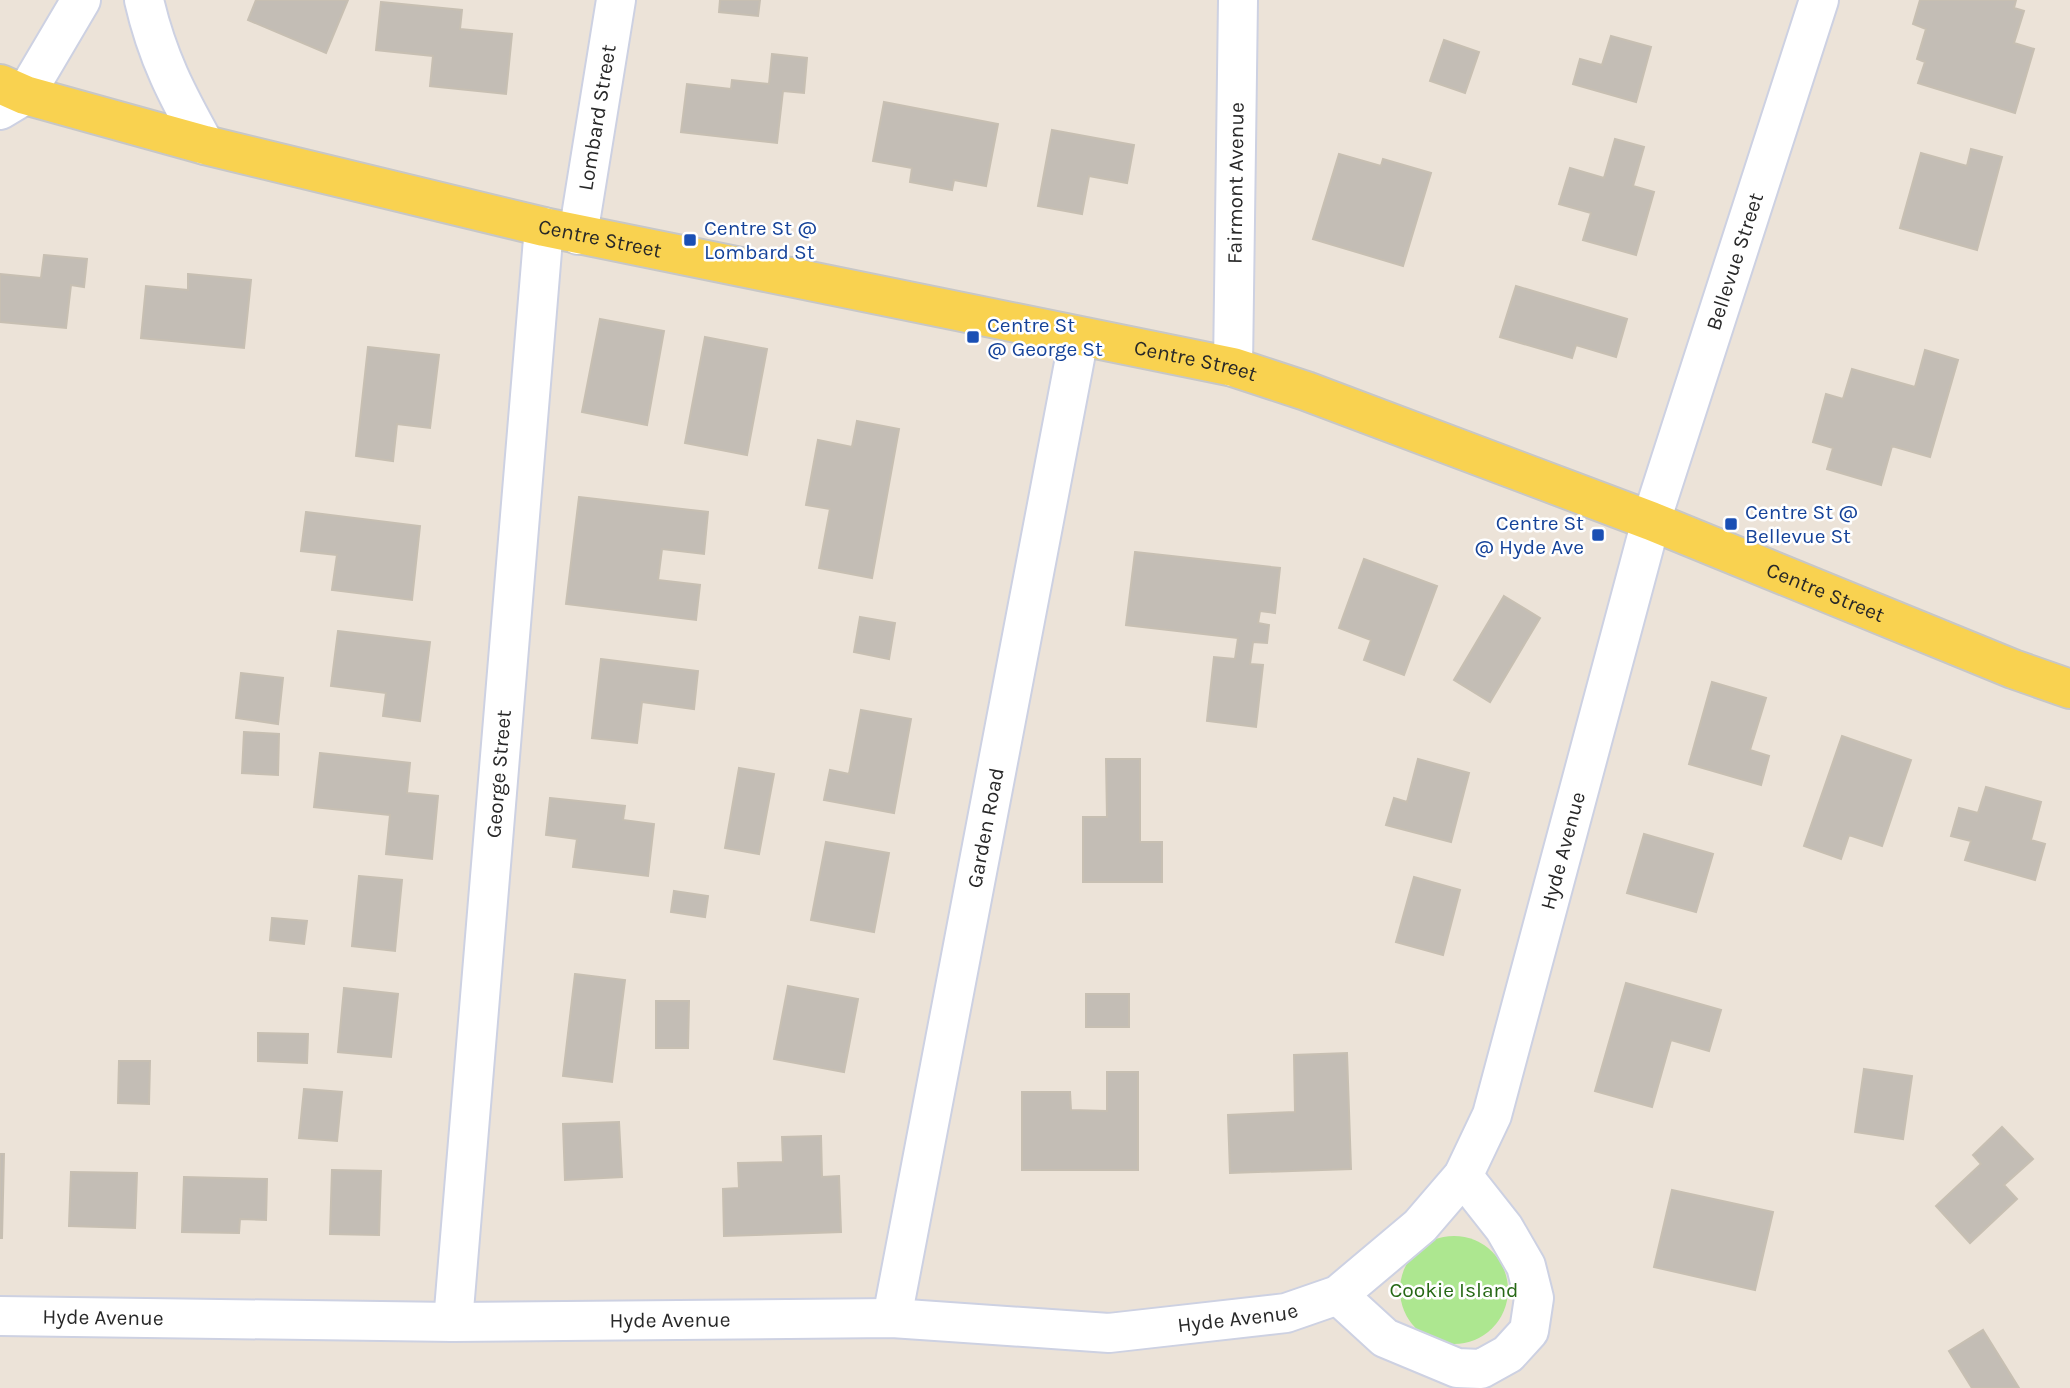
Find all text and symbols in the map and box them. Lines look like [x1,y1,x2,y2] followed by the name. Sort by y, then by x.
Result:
[573,43,621,192] street label: Lombard Street
[1222,102,1249,264] street label: Fairmont Avenue
[1701,190,1768,333] street label: Bellevue Street
[536,214,664,263] street label: Centre Street
[704,216,817,264] place label: Centre St @ Lombard St
[682,232,698,248] marker: Centre St @ Lombard St
[987,313,1103,361] place label: Centre St @ George St
[965,329,981,345] marker: Centre St @ George St
[1132,335,1260,386] street label: Centre Street
[1745,500,1858,548] place label: Centre St @ Bellevue St
[1474,511,1584,559] place label: Centre St @ Hyde Ave
[1723,516,1739,532] marker: Centre St @ Bellevue St
[1590,527,1606,543] marker: Centre St @ Hyde Ave
[1763,558,1888,627] street label: Centre Street
[481,709,516,839] street label: George Street
[962,766,1009,890] street label: Garden Road
[1535,789,1590,912] street label: Hyde Avenue
[1389,1278,1519,1302] park label: Cookie Island
[1176,1298,1301,1337] street label: Hyde Avenue
[42,1305,164,1330] street label: Hyde Avenue
[609,1307,731,1333] street label: Hyde Avenue

